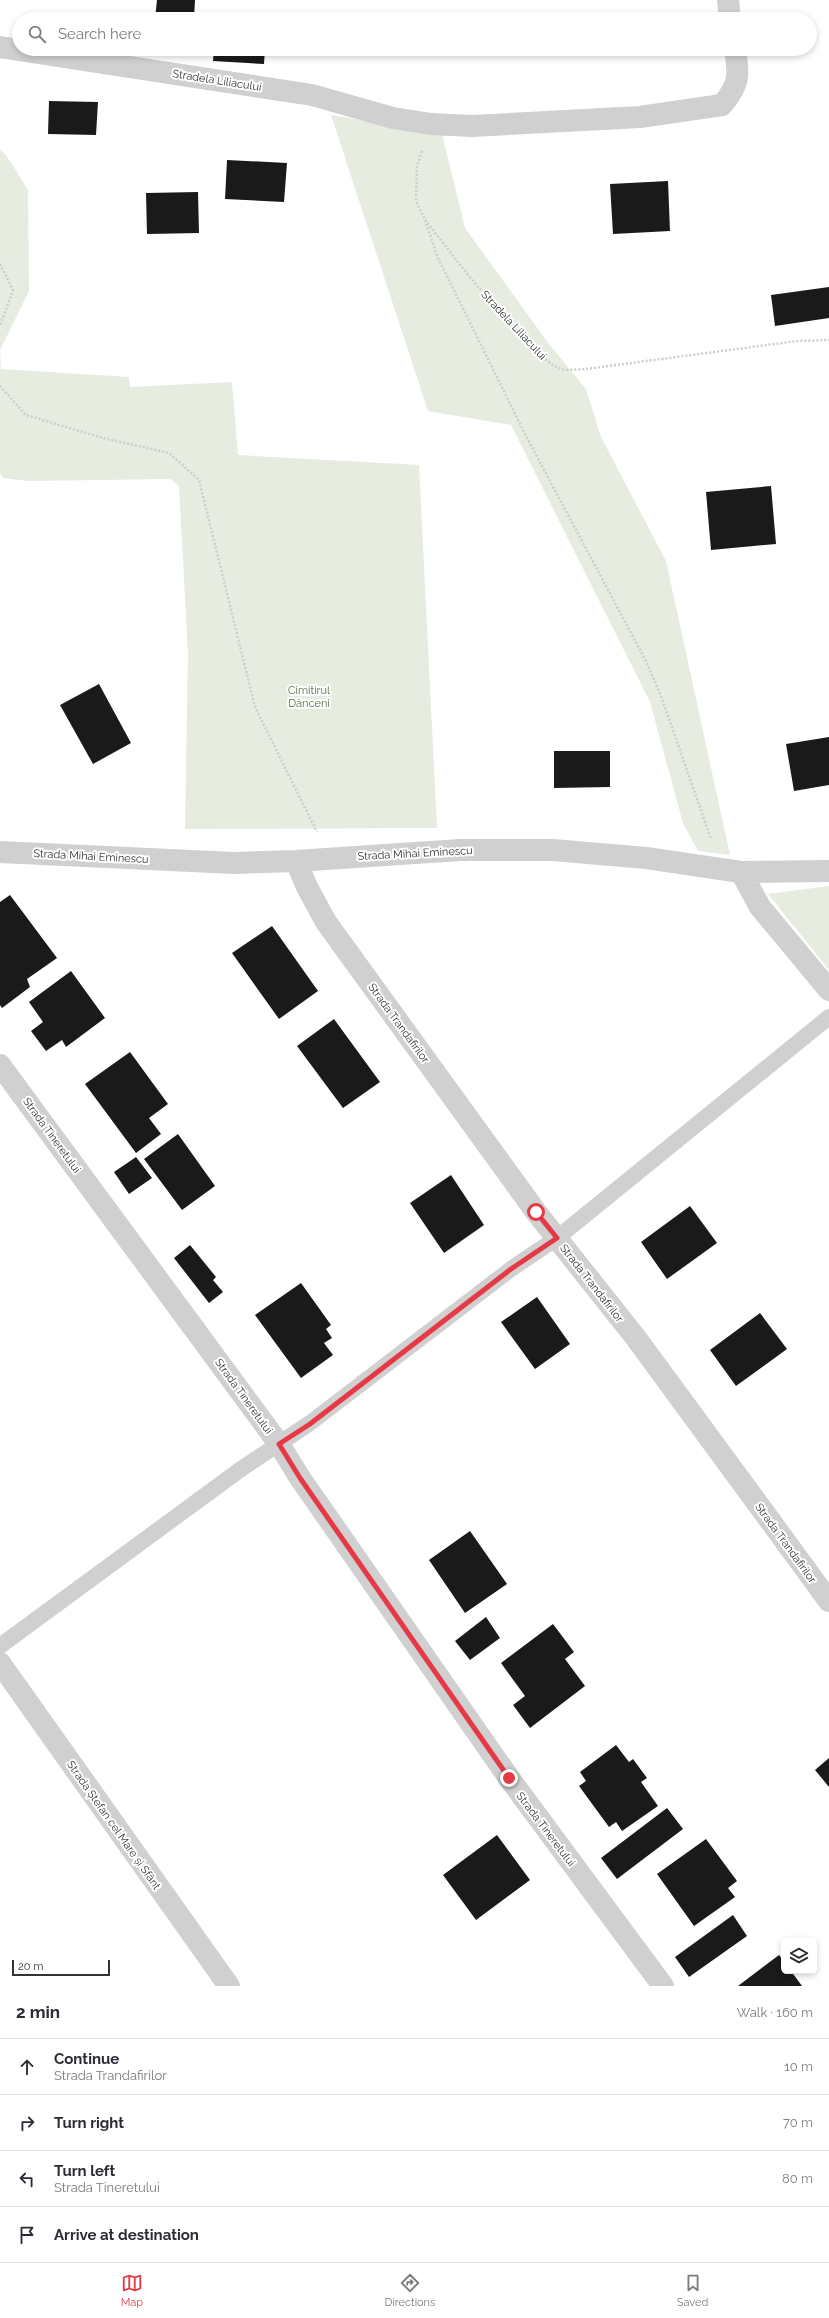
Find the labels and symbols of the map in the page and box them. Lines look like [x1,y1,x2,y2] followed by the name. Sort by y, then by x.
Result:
[172,67,262,94] street label: Stradela Liliacului
[478,288,549,363] street label: Stradela Liliacului
[288,684,330,710] park label: Cimitirul Dănceni
[357,844,473,863] street label: Strada Mihai Eminescu
[33,847,149,866] street label: Strada Mihai Eminescu
[365,981,432,1066] street label: Strada Trandafirilor
[20,1095,83,1175] street label: Strada Tineretului
[527,1203,545,1221] route start
[557,1242,626,1325] street label: Strada Trandafirilor
[212,1356,275,1436] street label: Strada Tineretului
[752,1501,819,1586] street label: Strada Trandafirilor
[64,1758,163,1892] street label: Strada Ștefan cel Mare și Sfânt
[500,1769,518,1787] route end
[513,1790,578,1869] street label: Strada Tineretului
[12,1958,110,1977] scale bar

